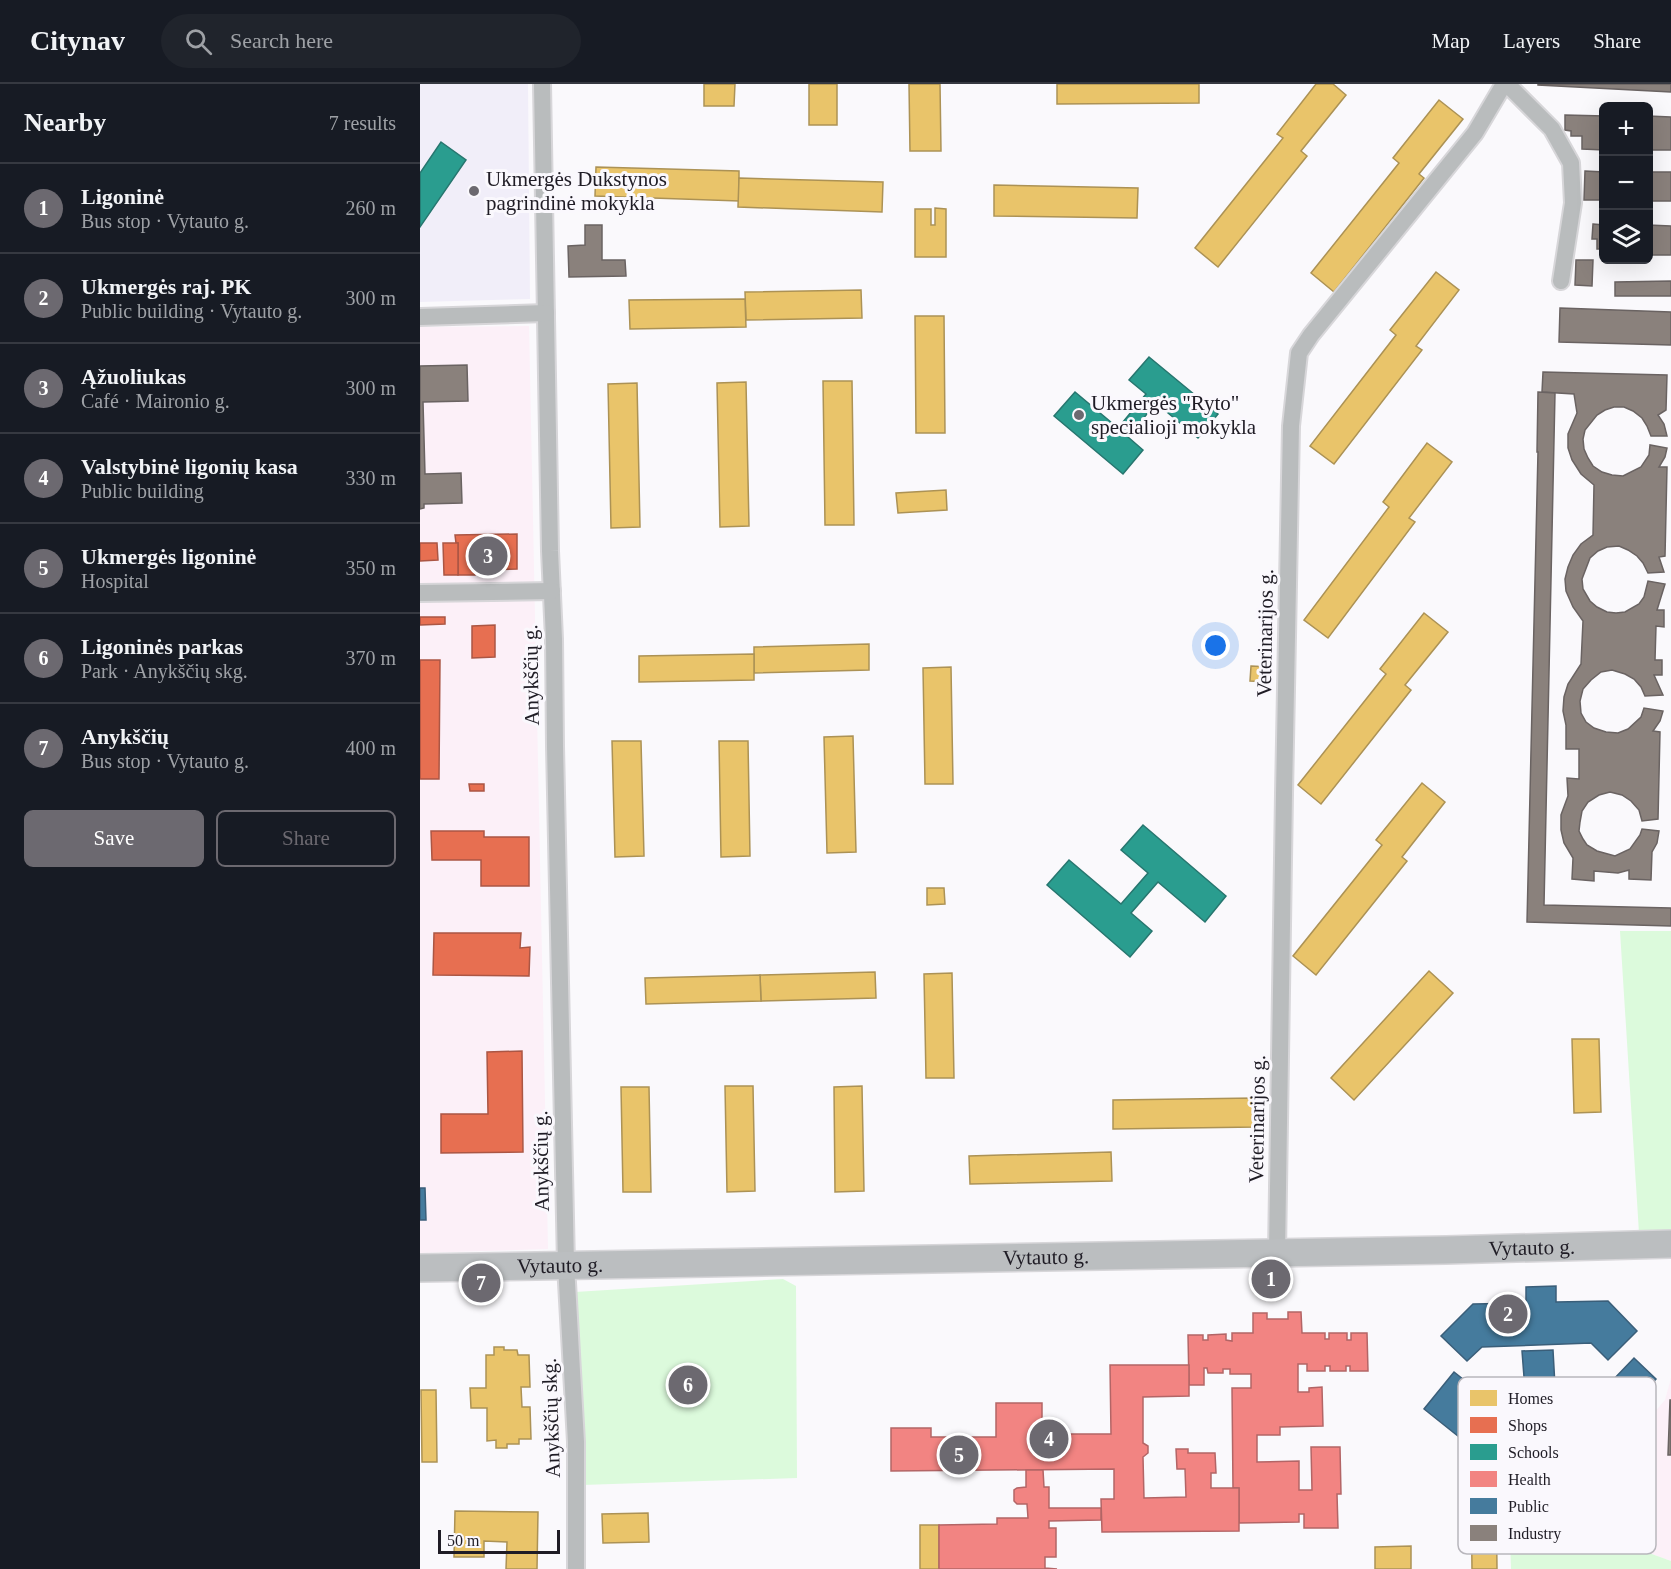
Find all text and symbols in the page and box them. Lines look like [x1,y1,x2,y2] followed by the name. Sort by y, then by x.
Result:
[161,14,581,68] search box
[30,25,125,56] text: Citynav
[182,25,215,58] icon: search
[230,28,333,53] text: Search here
[1432,29,1470,53] text: Map
[1503,29,1560,53] text: Layers
[1593,29,1641,53] text: Share
[1599,102,1653,264] map controls
[1599,102,1653,156] button: +
[24,108,106,137] text: Nearby
[329,112,396,134] text: 7 results
[1599,156,1653,210] button: −
[486,167,667,215] place label: Ukmergės Dukstynos pagrindinė mokykla
[81,184,164,209] text: Ligoninė
[467,184,481,198] marker: Ukmergės Dukstynos pagrindinė mokykla
[39,197,49,219] text: 1
[345,197,396,219] text: 260 m
[81,210,249,232] text: Bus stop · Vytauto g.
[1599,210,1653,264] button: layers
[81,274,251,299] text: Ukmergės raj. PK
[39,287,49,309] text: 2
[345,287,396,309] text: 300 m
[81,300,302,322] text: Public building · Vytauto g.
[81,364,186,389] text: Ąžuoliukas
[39,377,49,399] text: 3
[345,377,396,399] text: 300 m
[81,390,230,412] text: Café · Maironio g.
[1091,391,1257,439] place label: Ukmergės "Ryto" specialioji mokykla
[1072,408,1086,422] marker: Ukmergės "Ryto" specialioji mokykla
[81,454,298,479] text: Valstybinė ligonių kasa
[39,467,49,489] text: 4
[345,467,396,489] text: 330 m
[81,480,204,502] text: Public building
[468,534,508,578] pin: 3
[81,544,256,569] text: Ukmergės ligoninė
[39,557,49,579] text: 5
[345,557,396,579] text: 350 m
[1252,569,1278,697] street label: Veterinarijos g.
[81,570,149,592] text: Hospital
[518,624,544,726] street label: Anykščių g.
[1201,631,1230,660] your location
[81,634,243,659] text: Ligoninės parkas
[39,647,49,669] text: 6
[345,647,396,669] text: 370 m
[81,660,248,682] text: Park · Anykščių skg.
[81,724,169,749] text: Anykščių
[39,737,49,759] text: 7
[345,737,396,759] text: 400 m
[81,750,249,772] text: Bus stop · Vytauto g.
[24,810,204,867] button: Save
[216,810,396,867] button: Share
[1244,1055,1270,1183] street label: Veterinarijos g.
[528,1110,554,1212] street label: Anykščių g.
[1488,1235,1575,1261] street label: Vytauto g.
[1003,1244,1089,1270] street label: Vytauto g.
[517,1253,603,1278] street label: Vytauto g.
[1252,1256,1290,1302] pin: 1
[462,1260,500,1306] pin: 7
[1488,1292,1528,1336] pin: 2
[537,1358,565,1478] street label: Anykščių skg.
[668,1362,708,1408] pin: 6
[1458,1377,1656,1554] legend
[1508,1390,1553,1407] text: Homes
[1030,1416,1068,1462] pin: 4
[1508,1417,1547,1435] text: Shops
[940,1432,978,1478] pin: 5
[1508,1444,1559,1461] text: Schools
[1508,1471,1551,1488] text: Health
[1508,1498,1549,1515] text: Public
[1508,1525,1561,1543] text: Industry
[438,1527,560,1554] scale bar
[447,1532,479,1549] text: 50 m

